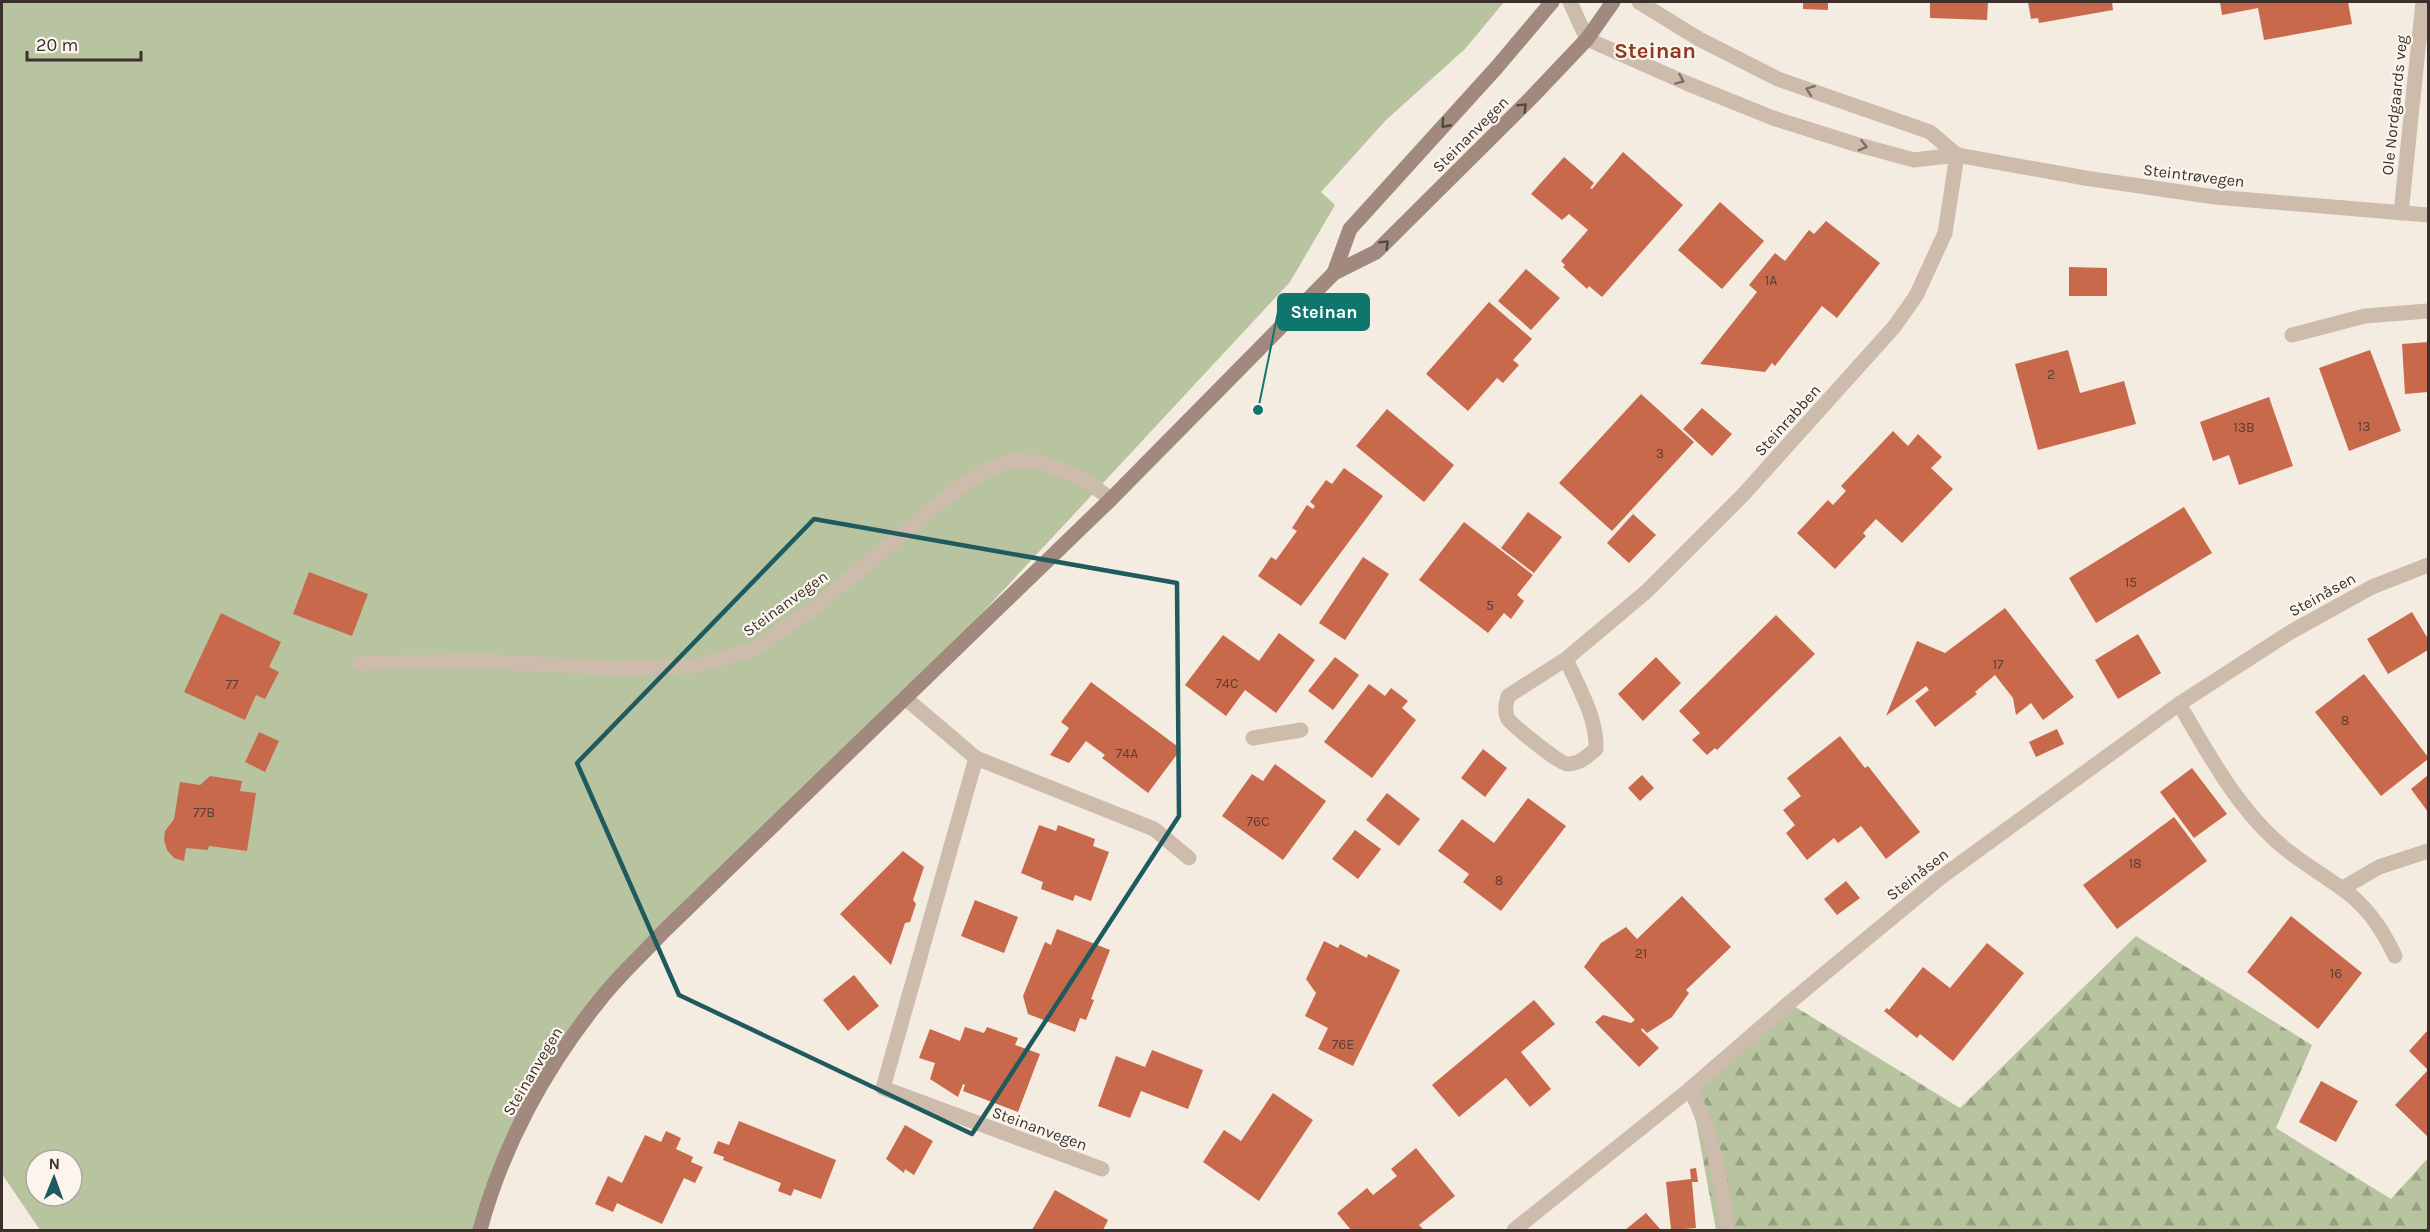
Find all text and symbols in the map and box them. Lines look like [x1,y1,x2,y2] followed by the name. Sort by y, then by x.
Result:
[27,24,141,62] scale bar
[36,34,78,56] text: 20 m
[2378,34,2411,176] street label: Ole Nordgaards veg
[1614,38,1696,64] district label: Steinan
[1673,73,1684,85] one-way arrow
[1805,85,1815,98] one-way arrow
[1428,92,1512,176] street label: Steinanvegen
[1516,103,1527,114] one-way arrow
[1441,117,1452,128] one-way arrow
[1858,139,1868,152] one-way arrow
[2142,160,2246,191] street label: Steintrøvegen
[1378,240,1388,251] one-way arrow
[1765,272,1777,289] house number: 1A
[1278,294,1369,330] callout: Steinan
[1291,301,1357,323] text: Steinan
[2047,366,2055,383] house number: 2
[1750,381,1824,460] street label: Steinrabben
[2358,418,2370,435] house number: 13
[2233,419,2255,436] house number: 13B
[1656,445,1664,462] house number: 3
[739,566,831,640] street label: Steinanvegen
[2286,568,2359,621] street label: Steinåsen
[2125,574,2137,591] house number: 15
[1486,597,1494,614] house number: 5
[1992,656,2004,673] house number: 17
[1216,675,1238,692] house number: 74C
[225,676,239,693] house number: 77
[2341,712,2349,729] house number: 8
[1116,745,1138,762] house number: 74A
[193,804,215,821] house number: 77B
[1246,813,1270,830] house number: 76C
[1883,844,1952,904] street label: Steinåsen
[2128,855,2142,872] house number: 18
[1495,872,1503,889] house number: 8
[1635,945,1647,962] house number: 21
[2330,965,2342,982] house number: 16
[499,1024,566,1119] street label: Steinanvegen
[1332,1036,1354,1053] house number: 76E
[990,1102,1090,1154] street label: Steinanvegen
[24,1148,84,1208] north arrow
[48,1154,60,1173] text: N

